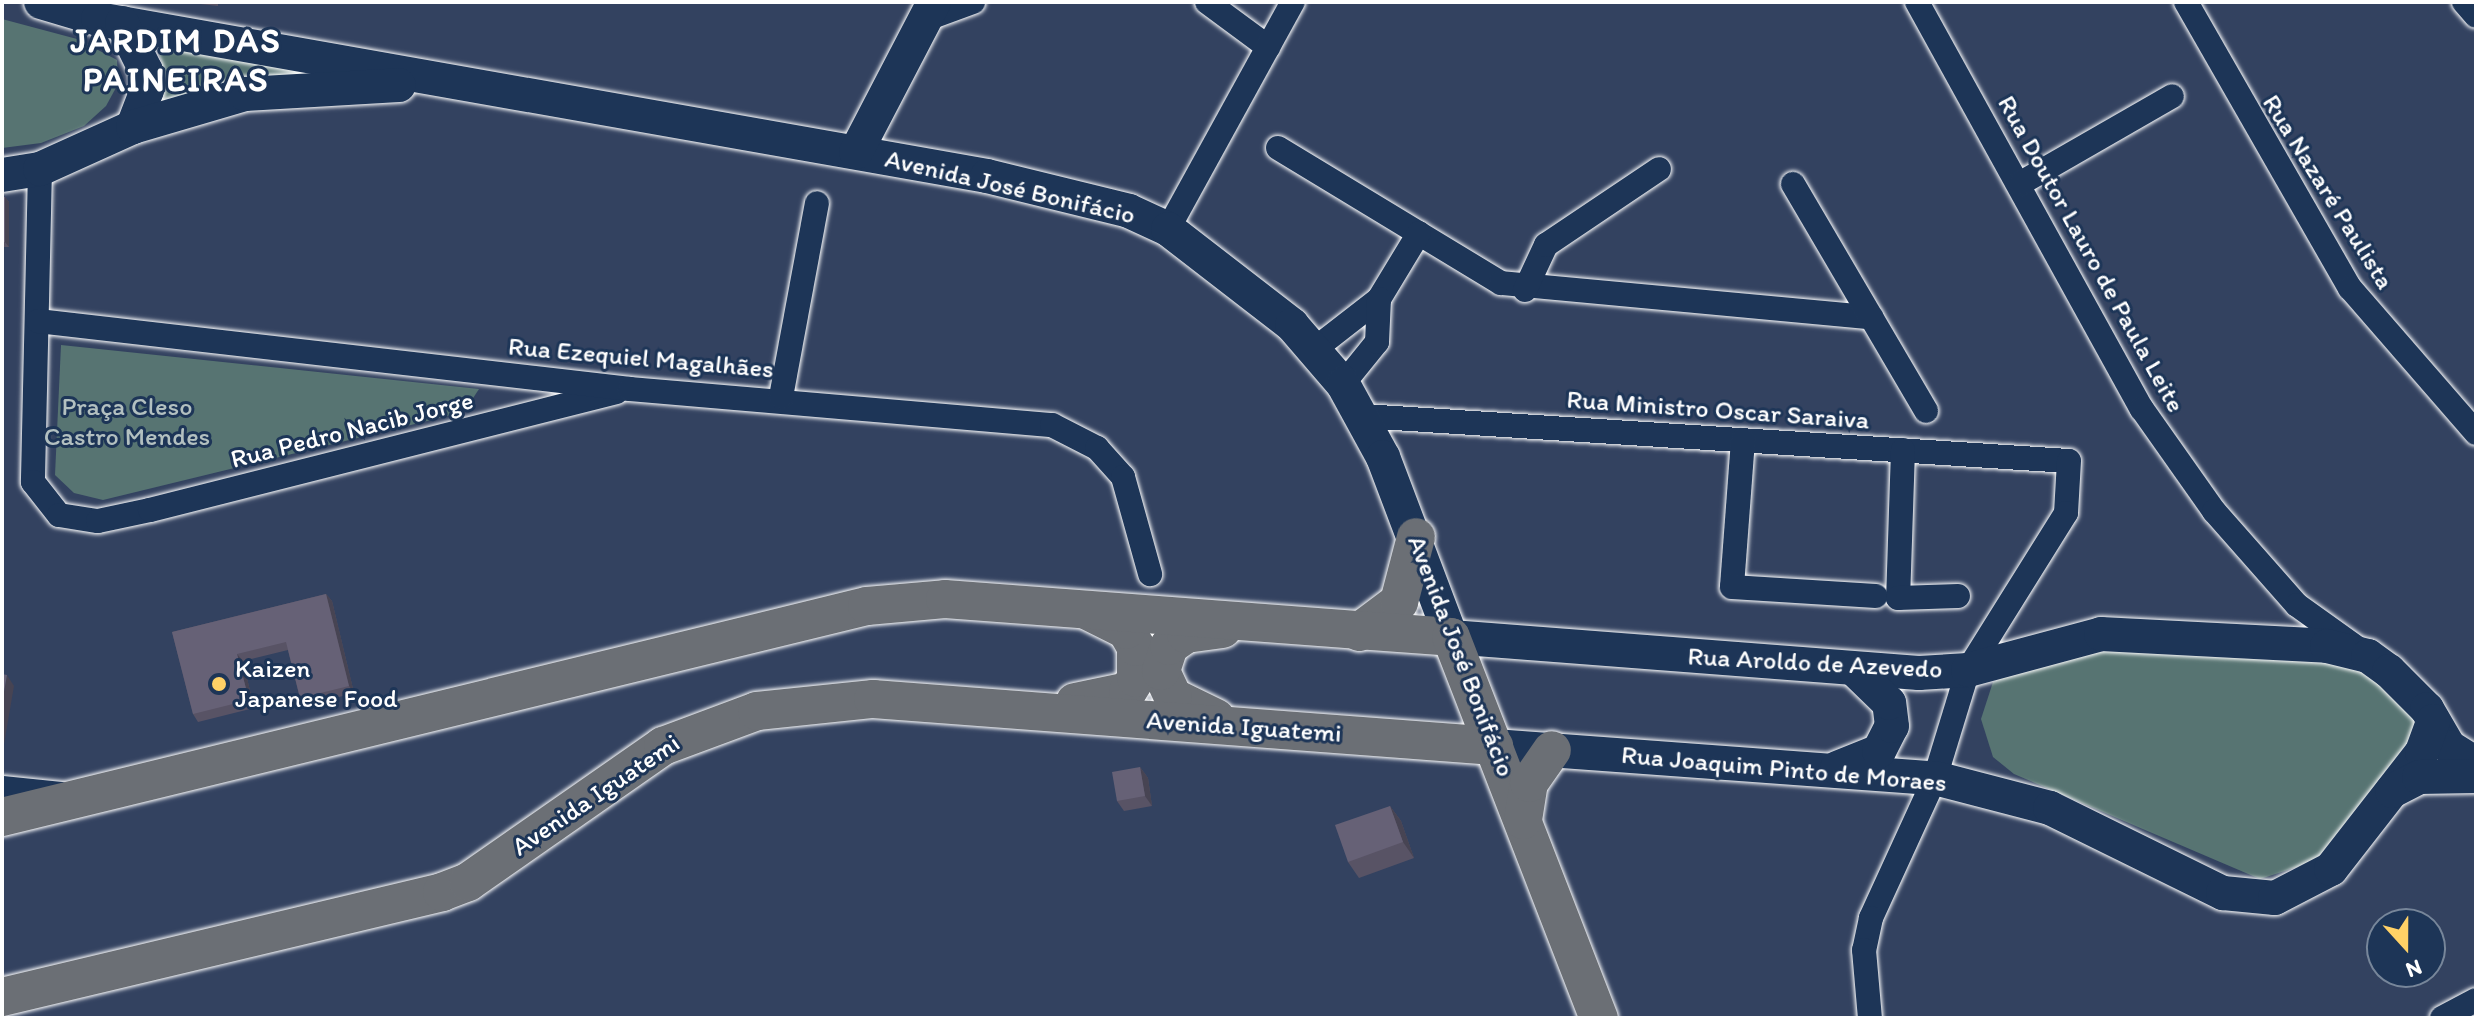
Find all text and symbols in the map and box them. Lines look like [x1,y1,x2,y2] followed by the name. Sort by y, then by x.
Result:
[72,20,280,100] district label: JARDIM DAS PAINEIRAS
[2256,89,2400,295] street label: Rua Nazaré Paulista
[1991,90,2191,418] street label: Rua Doutor Lauro de Paula Leite
[881,143,1139,231] street label: Avenida José Bonifácio
[507,331,775,385] street label: Rua Ezequiel Magalhães
[1566,384,1870,436] street label: Rua Ministro Oscar Saraiva
[227,385,477,475] street label: Rua Pedro Nacib Jorge
[44,391,210,452] park label: Praça Cleso Castro Mendes
[1400,530,1522,782] street label: Avenida José Bonifácio
[1687,641,1943,685] street label: Rua Aroldo de Azevedo
[235,653,397,714] place label: Kaizen Japanese Food
[210,675,228,693] marker: Kaizen Japanese Food
[1145,705,1343,749] street label: Avenida Iguatemi
[506,727,686,863] street label: Avenida Iguatemi
[1620,739,1948,799] street label: Rua Joaquim Pinto de Moraes
[2366,908,2446,988] north arrow
[2402,954,2426,984] text: N

